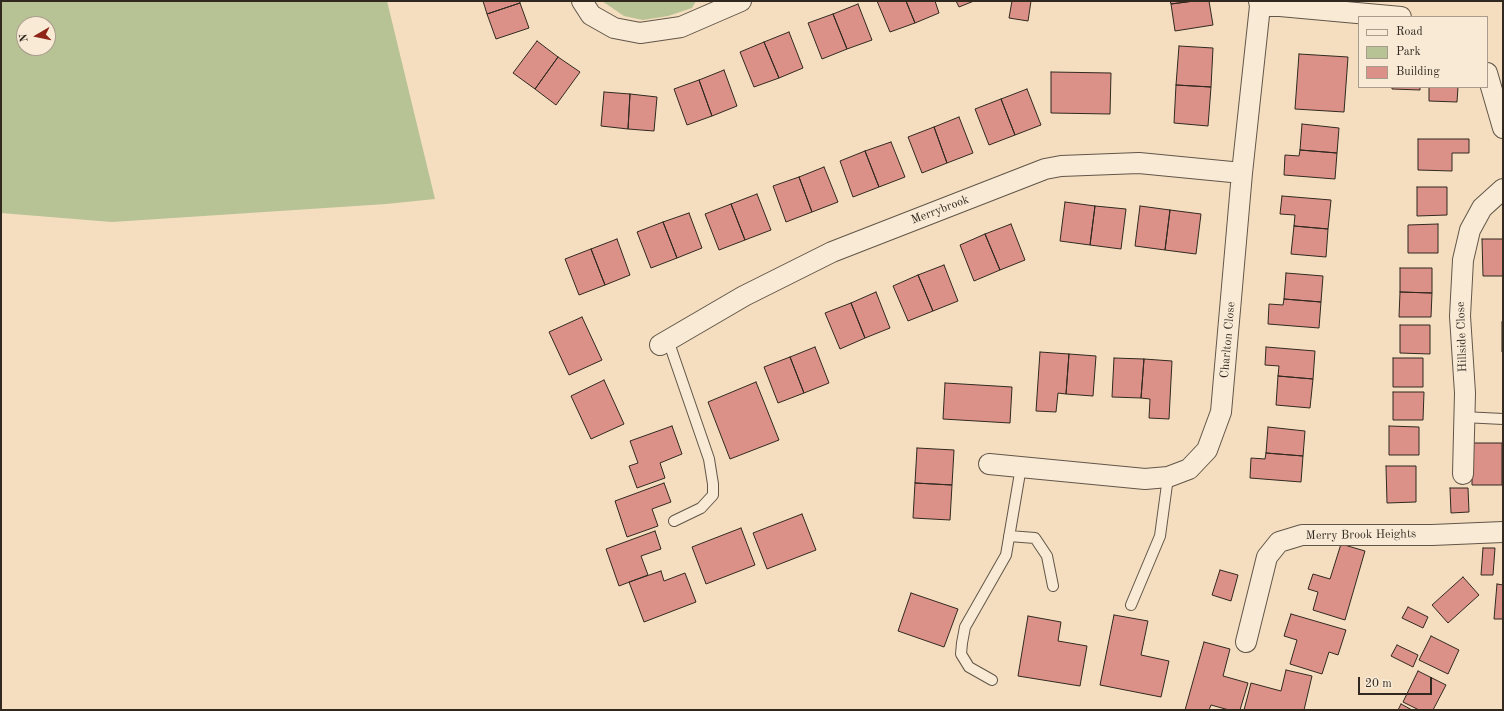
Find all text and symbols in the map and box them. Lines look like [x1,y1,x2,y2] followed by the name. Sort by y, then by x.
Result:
[16,16,56,56] north arrow
[1358,16,1488,88] legend
[1396,26,1423,38] text: Road
[19,33,31,43] text: N
[1396,46,1421,58] text: Park
[1396,66,1440,78] text: Building
[909,192,971,228] street label: Merrybrook
[1217,301,1239,379] street label: Charlton Close
[1454,301,1470,373] street label: Hillside Close
[1306,527,1416,543] street label: Merry Brook Heights
[1360,669,1434,695] scale bar
[1365,678,1392,690] text: 20 m

